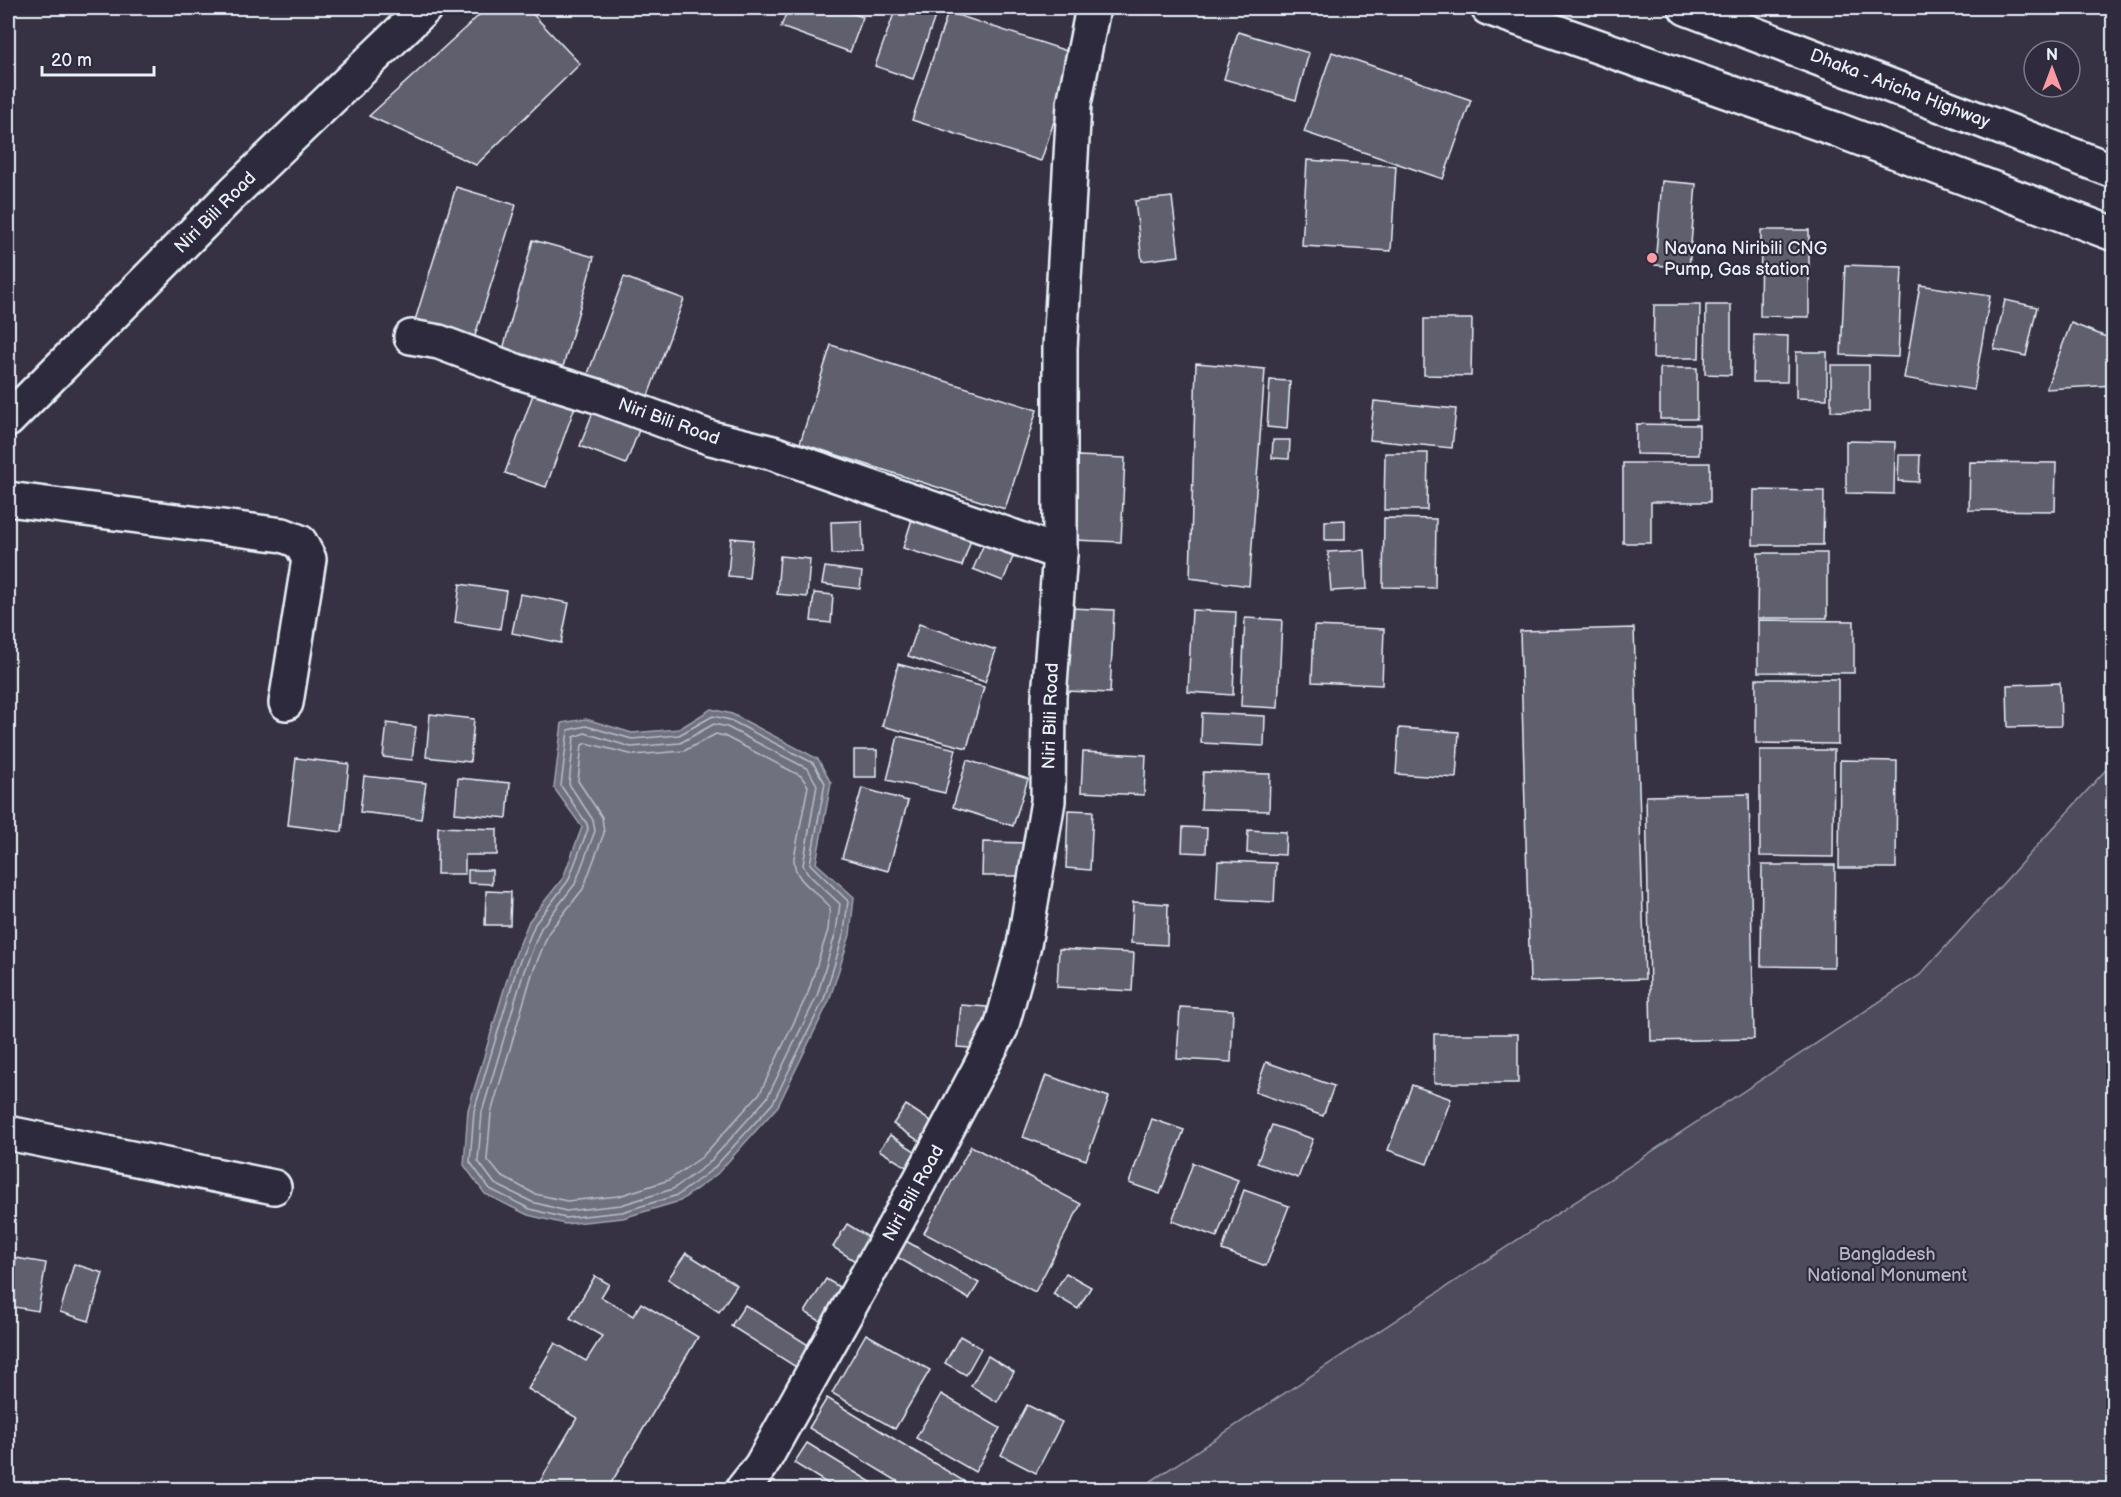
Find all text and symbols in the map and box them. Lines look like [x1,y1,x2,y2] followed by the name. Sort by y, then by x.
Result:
[42,39,154,77] scale bar
[2022,39,2082,99] north arrow
[1807,44,1994,133] street label: Dhaka - Aricha Highway
[2046,46,2058,65] text: N
[51,50,92,71] text: 20 m
[170,167,260,257] street label: Niri Bili Road
[1664,238,1827,280] place label: Navana Niribili CNG Pump, Gas station
[1645,251,1659,265] marker: Navana Niribili CNG Pump, Gas station
[615,393,722,450] street label: Niri Bili Road
[1038,662,1063,770] street label: Niri Bili Road
[878,1142,948,1245] street label: Niri Bili Road
[1807,1244,1967,1286] park label: Bangladesh National Monument

